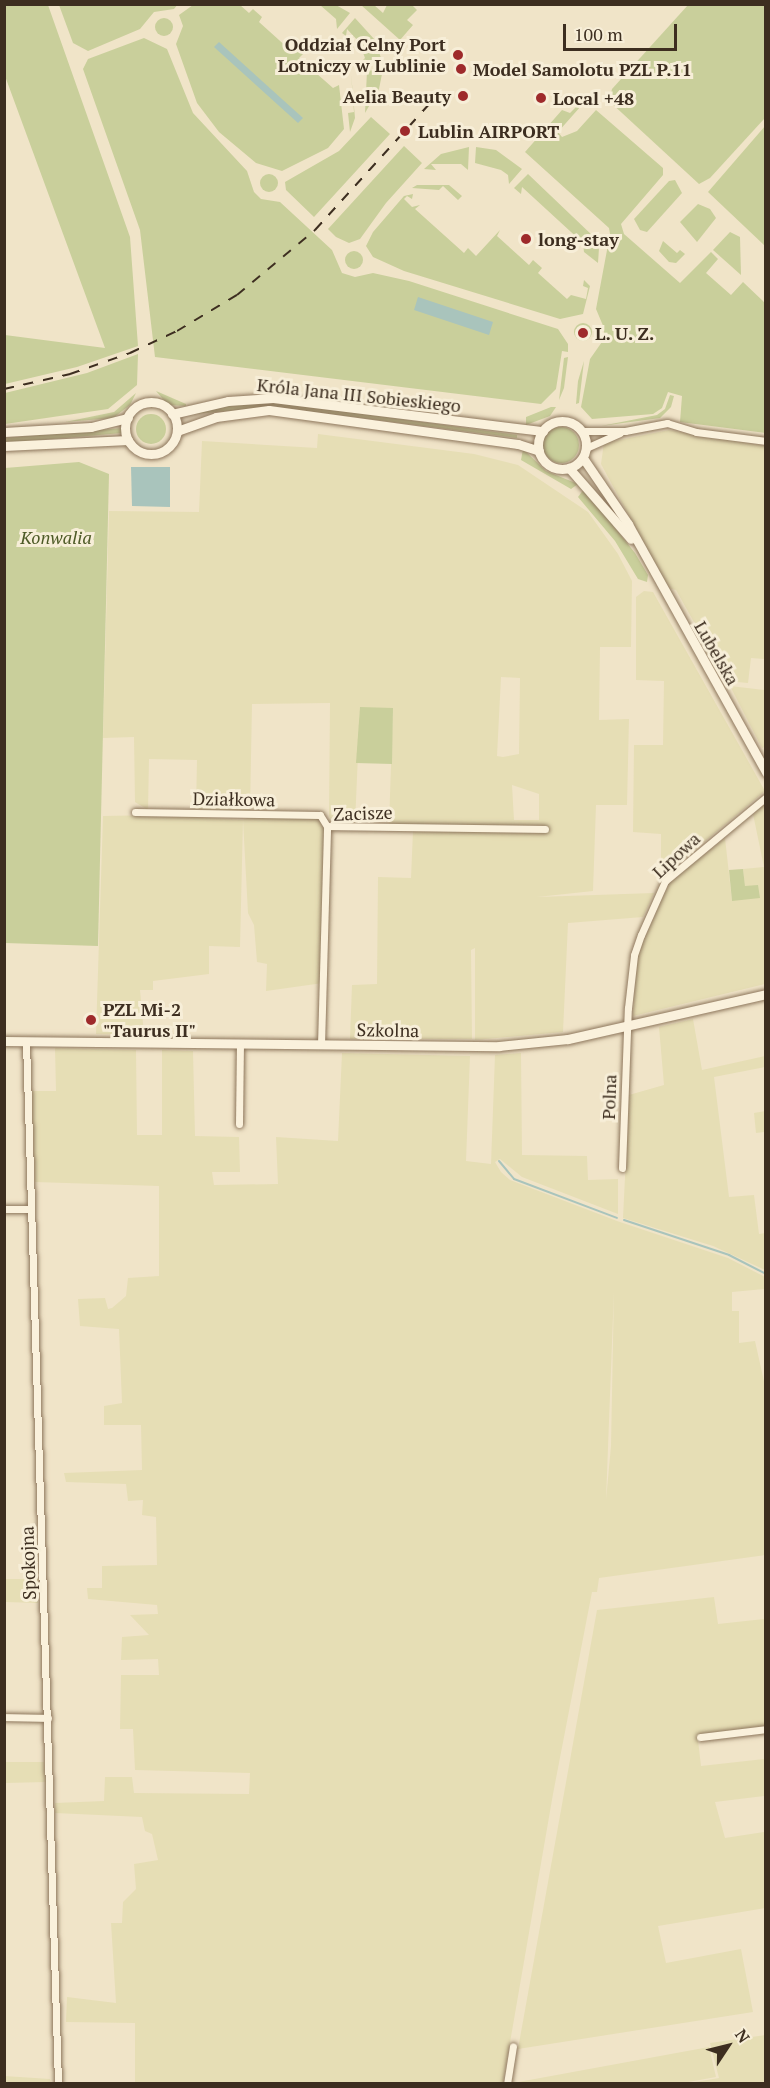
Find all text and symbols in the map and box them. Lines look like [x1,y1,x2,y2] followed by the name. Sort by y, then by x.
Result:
[566,12,680,50] scale bar
[574,22,623,46] text: 100 m
[278,34,446,76] place label: Oddział Celny Port Lotniczy w Lublinie
[451,48,465,62] marker: Oddział Celny Port Lotniczy w Lublinie
[473,58,692,80] place label: Model Samolotu PZL P.11
[454,62,468,76] marker: Model Samolotu PZL P.11
[343,85,451,107] place label: Aelia Beauty
[553,87,634,109] place label: Local +48
[456,89,470,103] marker: Aelia Beauty
[534,91,548,105] marker: Local +48
[418,120,559,142] place label: Lublin AIRPORT
[396,122,414,140] marker: Lublin AIRPORT
[538,228,619,250] place label: long-stay
[519,232,533,246] marker: long-stay
[595,322,655,344] place label: L. U. Z.
[576,326,590,340] marker: L. U. Z.
[256,374,462,416] street label: Króla Jana III Sobieskiego
[20,526,92,548] park label: Konwalia
[690,617,744,689] street label: Lubelska
[193,787,275,811] street label: Działkowa
[333,801,393,825] street label: Zacisze
[648,828,704,882] street label: Lipowa
[103,999,196,1042] place label: PZL Mi-2 "Taurus II"
[84,1013,98,1027] marker: PZL Mi-2 "Taurus II"
[356,1019,420,1041] street label: Szkolna
[597,1074,621,1120] street label: Polna
[16,1526,40,1600] street label: Spokojna
[698,2016,758,2076] north arrow
[730,2024,755,2047] text: N

